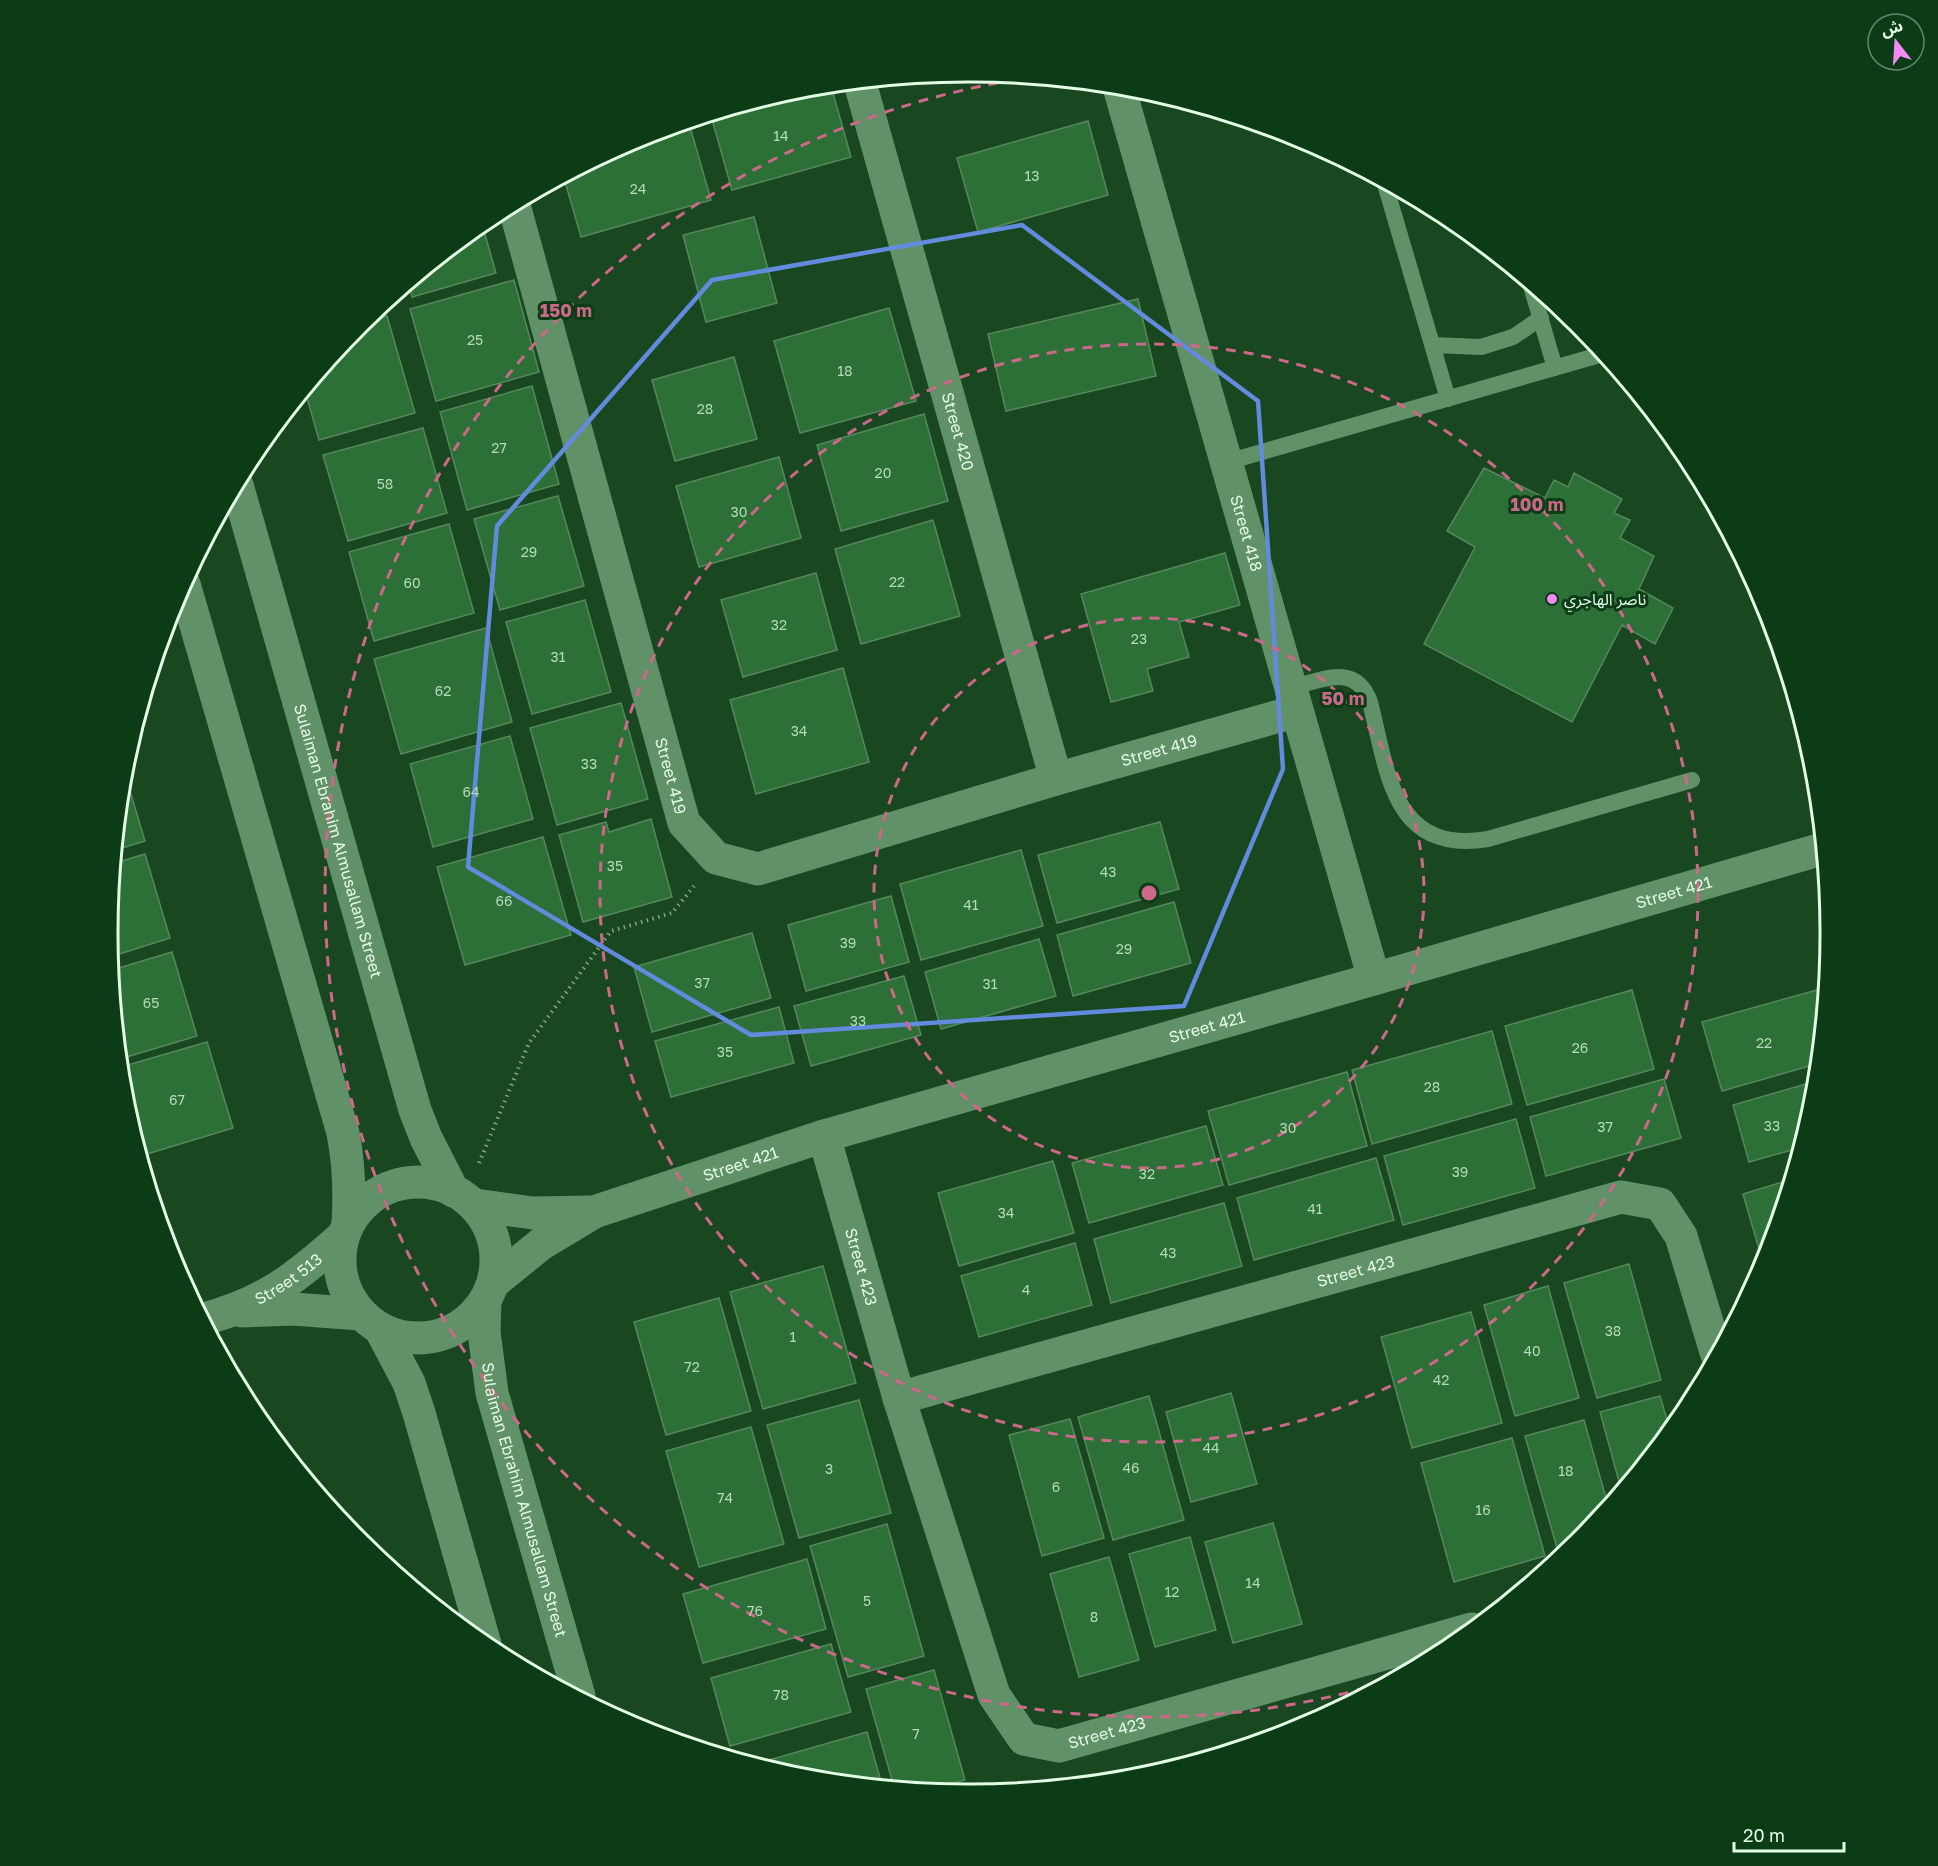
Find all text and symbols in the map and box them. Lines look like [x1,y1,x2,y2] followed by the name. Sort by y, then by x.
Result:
[1866,12,1926,72] north arrow
[1878,15,1905,40] text: ش
[773,127,789,144] house number: 14
[1025,167,1039,184] house number: 13
[630,180,646,197] house number: 24
[540,299,592,321] text: 150 m
[467,331,483,348] house number: 25
[837,362,853,379] house number: 18
[938,390,979,473] street label: Street 420
[697,400,713,417] house number: 28
[491,439,507,456] house number: 27
[875,464,891,481] house number: 20
[377,475,393,492] house number: 58
[1226,493,1267,574] street label: Street 418
[1511,493,1563,515] text: 100 m
[731,503,747,520] house number: 30
[521,543,537,560] house number: 29
[889,573,905,590] house number: 22
[403,574,421,591] house number: 60
[1564,589,1646,612] place label: ناصر الهاجري
[1545,592,1559,606] marker: ناصر الهاجري
[771,616,787,633] house number: 32
[1131,630,1147,647] house number: 23
[551,648,566,665] house number: 31
[435,682,451,699] house number: 62
[1322,687,1364,709] text: 50 m
[290,701,387,980] street label: Sulaiman Ebrahim Almusallam Street
[791,722,807,739] house number: 34
[1118,730,1199,770] street label: Street 419
[651,735,691,816] street label: Street 419
[581,755,597,772] house number: 33
[462,783,480,800] house number: 64
[607,857,623,874] house number: 35
[1100,863,1116,880] house number: 43
[1633,871,1714,913] street label: Street 421
[1139,883,1159,903] centre of rings
[496,892,512,909] house number: 66
[963,896,979,913] house number: 41
[840,934,856,951] house number: 39
[1116,940,1132,957] house number: 29
[694,974,710,991] house number: 37
[983,975,998,992] house number: 31
[143,994,159,1011] house number: 65
[1166,1006,1247,1047] street label: Street 421
[850,1012,866,1029] house number: 33
[1756,1034,1772,1051] house number: 22
[1572,1039,1588,1056] house number: 26
[717,1043,733,1060] house number: 35
[1424,1078,1440,1095] house number: 28
[169,1091,185,1108] house number: 67
[1764,1117,1780,1134] house number: 33
[1597,1118,1613,1135] house number: 37
[1280,1119,1296,1136] house number: 30
[700,1142,781,1185] street label: Street 421
[1452,1163,1468,1180] house number: 39
[1139,1165,1155,1182] house number: 32
[1307,1200,1323,1217] house number: 41
[998,1204,1014,1221] house number: 34
[841,1226,882,1308] street label: Street 423
[1160,1244,1176,1261] house number: 43
[251,1249,326,1309] street label: Street 513
[1315,1251,1397,1291] street label: Street 423
[1022,1281,1030,1298] house number: 4
[1605,1322,1621,1339] house number: 38
[790,1328,797,1345] house number: 1
[1523,1342,1541,1359] house number: 40
[684,1358,700,1375] house number: 72
[478,1361,572,1640] street label: Sulaiman Ebrahim Almusallam Street
[1433,1371,1449,1388] house number: 42
[1202,1439,1220,1456] house number: 44
[1122,1459,1140,1476] house number: 46
[825,1460,833,1477] house number: 3
[1558,1462,1574,1479] house number: 18
[1052,1478,1060,1495] house number: 6
[717,1489,733,1506] house number: 74
[1475,1501,1491,1518] house number: 16
[1245,1574,1261,1591] house number: 14
[1165,1583,1179,1600] house number: 12
[863,1592,871,1609] house number: 5
[747,1602,763,1619] house number: 76
[1090,1608,1098,1625] house number: 8
[773,1686,789,1703] house number: 78
[1066,1712,1148,1753] street label: Street 423
[912,1725,920,1742] house number: 7
[1734,1815,1844,1853] scale bar
[1743,1824,1785,1846] text: 20 m

